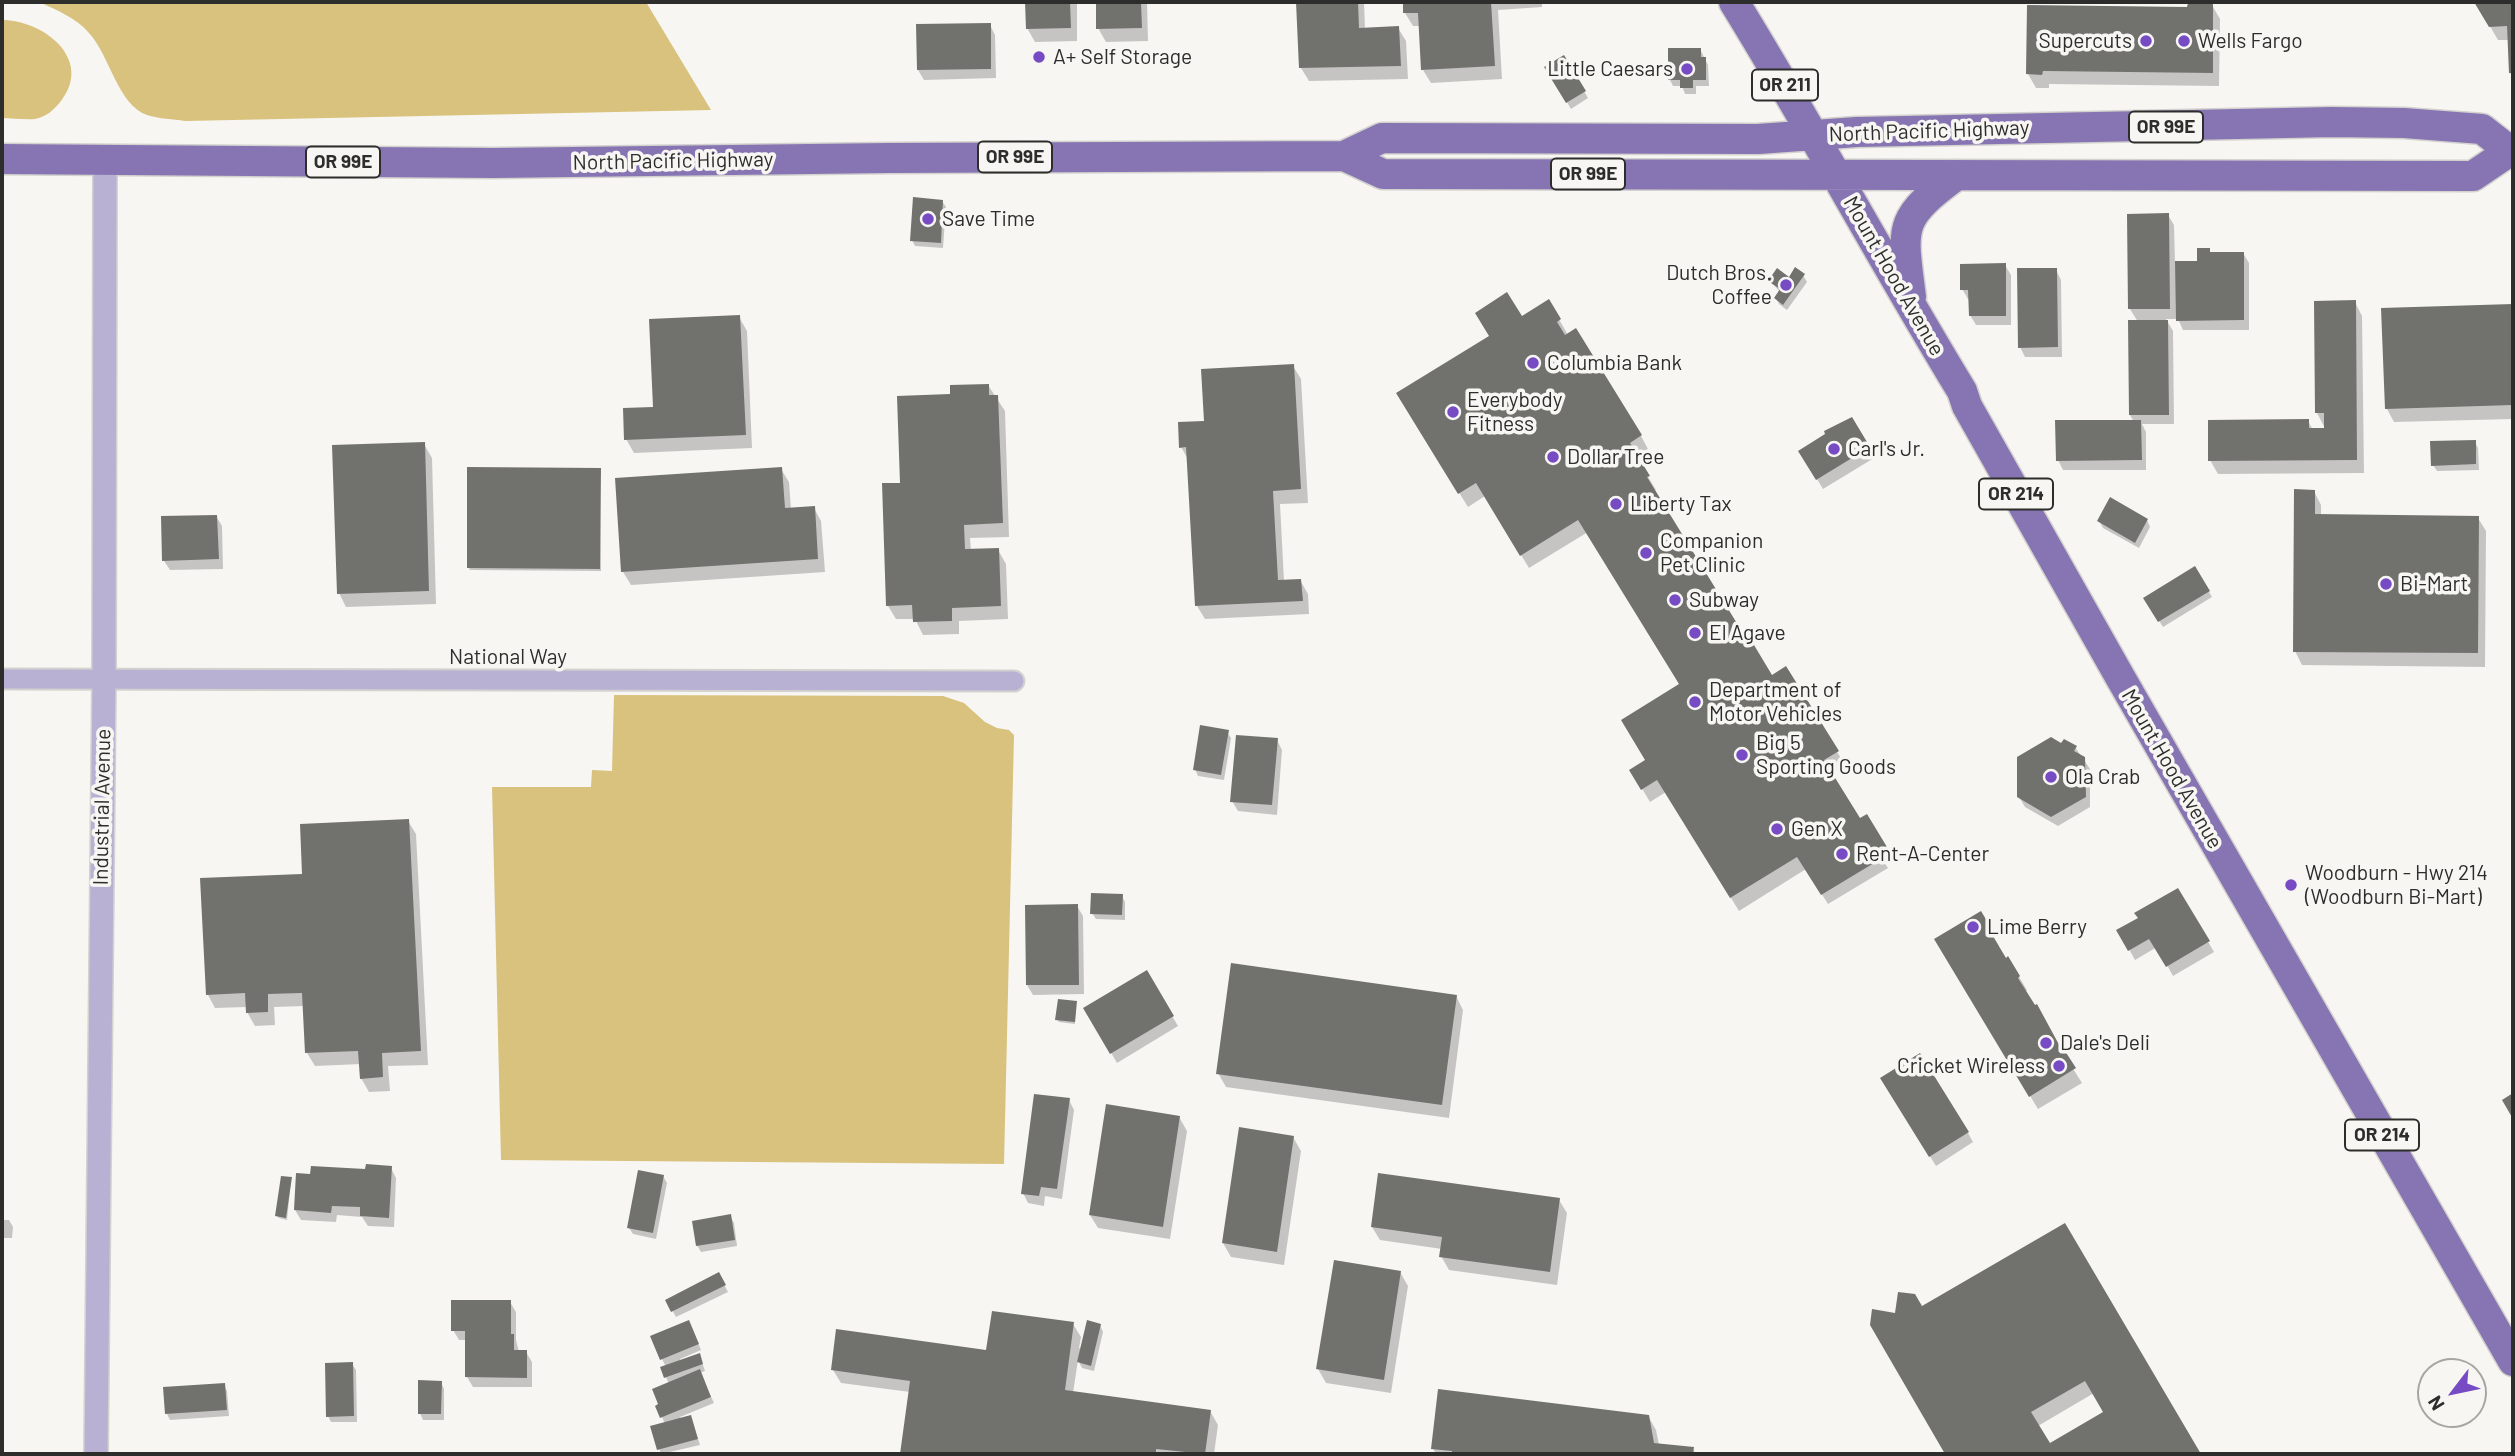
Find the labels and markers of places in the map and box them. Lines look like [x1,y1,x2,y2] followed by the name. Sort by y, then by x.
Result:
[2038,28,2132,54] place label: Supercuts
[2198,28,2303,54] place label: Wells Fargo
[2138,33,2154,49] marker: Supercuts
[2176,33,2192,49] marker: Wells Fargo
[1053,44,1192,70] place label: A+ Self Storage
[1031,49,1047,65] marker: A+ Self Storage
[1547,56,1673,82] place label: Little Caesars
[1679,61,1695,77] marker: Little Caesars
[942,206,1035,232] place label: Save Time
[920,211,936,227] marker: Save Time
[1666,260,1772,310] place label: Dutch Bros. Coffee
[1778,277,1794,293] marker: Dutch Bros. Coffee
[1547,350,1682,376] place label: Columbia Bank
[1525,355,1541,371] marker: Columbia Bank
[1467,387,1562,437] place label: Everybody Fitness
[1445,404,1461,420] marker: Everybody Fitness
[1848,436,1925,462] place label: Carl's Jr.
[1826,441,1842,457] marker: Carl's Jr.
[1567,444,1664,470] place label: Dollar Tree
[1545,449,1561,465] marker: Dollar Tree
[1630,491,1732,517] place label: Liberty Tax
[1608,496,1624,512] marker: Liberty Tax
[1660,528,1763,578] place label: Companion Pet Clinic
[1638,545,1654,561] marker: Companion Pet Clinic
[2400,571,2468,597] place label: Bi-Mart
[2378,576,2394,592] marker: Bi-Mart
[1689,587,1759,613] place label: Subway
[1667,592,1683,608] marker: Subway
[1709,620,1786,646] place label: El Agave
[1687,625,1703,641] marker: El Agave
[1709,677,1842,727] place label: Department of Motor Vehicles
[1687,694,1703,710] marker: Department of Motor Vehicles
[1756,730,1896,780] place label: Big 5 Sporting Goods
[1734,747,1750,763] marker: Big 5 Sporting Goods
[2065,764,2140,790] place label: Ola Crab
[2043,769,2059,785] marker: Ola Crab
[1791,816,1843,842] place label: Gen X
[1769,821,1785,837] marker: Gen X
[1856,841,1989,867] place label: Rent-A-Center
[1834,846,1850,862] marker: Rent-A-Center
[2305,860,2488,910] place label: Woodburn - Hwy 214 (Woodburn Bi-Mart)
[2283,877,2299,893] marker: Woodburn - Hwy 214 (Woodburn Bi-Mart)
[1987,914,2087,940] place label: Lime Berry
[1965,919,1981,935] marker: Lime Berry
[2060,1030,2150,1056] place label: Dale's Deli
[2038,1035,2054,1051] marker: Dale's Deli
[1897,1053,2045,1079] place label: Cricket Wireless
[2051,1058,2067,1074] marker: Cricket Wireless

